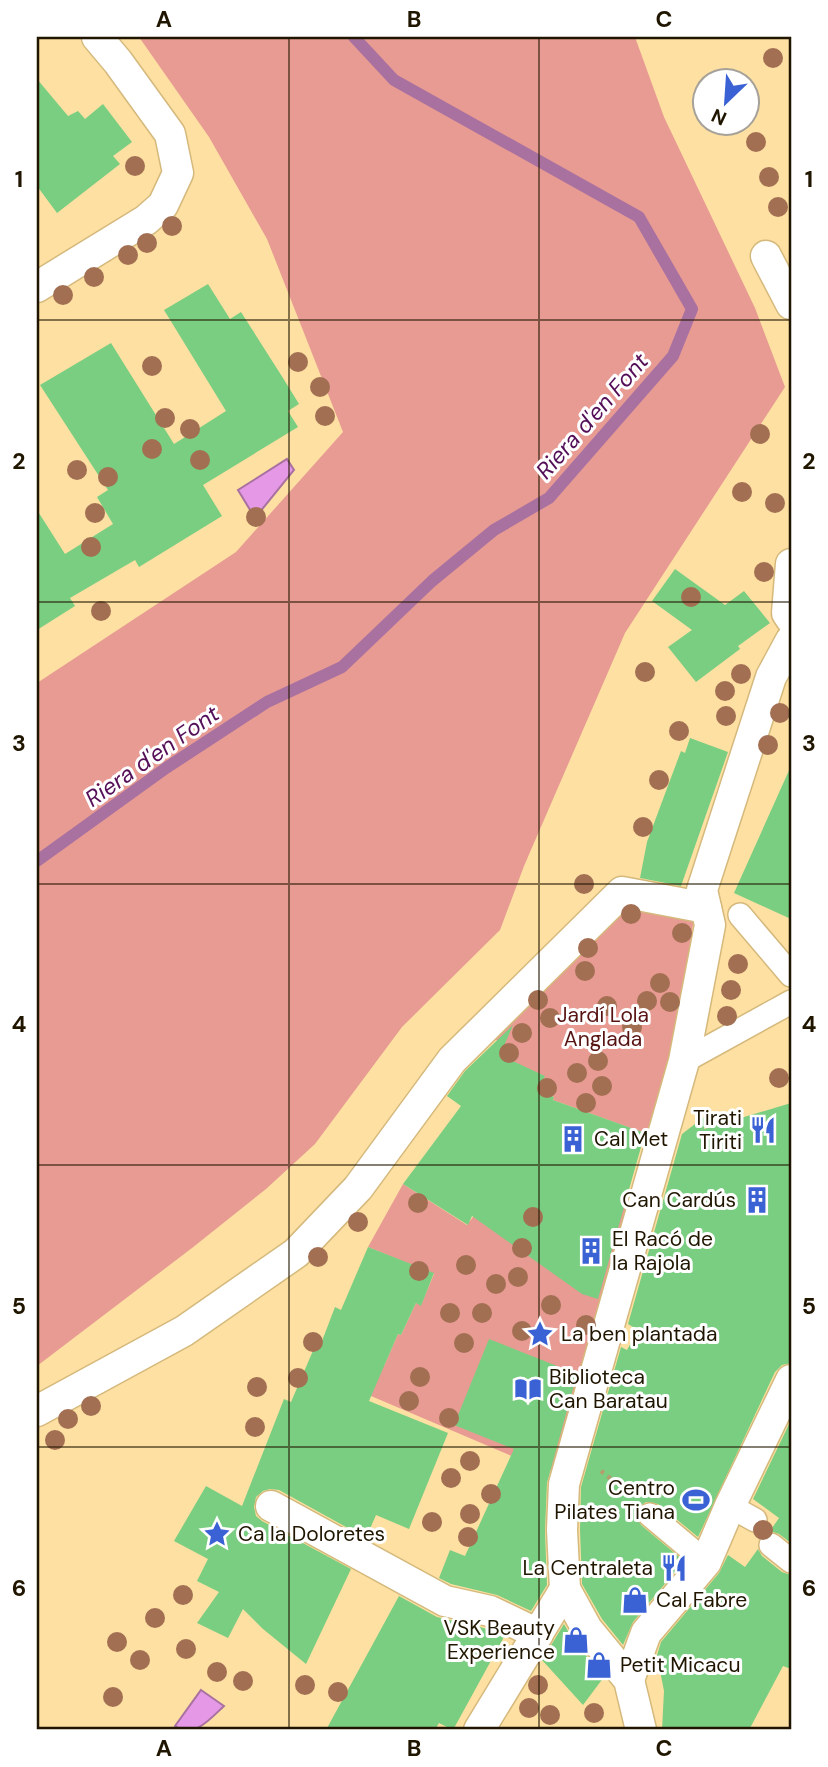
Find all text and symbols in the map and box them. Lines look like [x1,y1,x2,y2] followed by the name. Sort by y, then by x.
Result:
[156,4,172,34] text: A
[407,4,421,34] text: B
[656,4,672,34] text: C
[692,66,762,136] north arrow
[707,103,731,131] text: N
[15,164,23,194] text: 1
[805,164,813,194] text: 1
[529,347,655,485] water label: Riera d'en Font
[12,446,26,476] text: 2
[802,446,816,476] text: 2
[79,699,225,813] water label: Riera d'en Font
[12,728,26,758] text: 3
[802,728,816,758] text: 3
[557,1001,649,1053] park label: Jardí Lola Anglada
[12,1009,27,1039] text: 4
[802,1009,817,1039] text: 4
[693,1104,742,1156] place label: Tirati Tiriti
[748,1115,778,1145] restaurant icon: Tirati Tiriti
[558,1124,588,1154] building icon: Cal Met
[594,1125,668,1153] place label: Cal Met
[742,1185,772,1215] building icon: Can Cardús
[622,1186,736,1214] place label: Can Cardús
[612,1225,713,1277] place label: El Racó de la Rajola
[576,1236,606,1266] building icon: El Racó de la Rajola
[12,1291,26,1321] text: 5
[802,1291,816,1321] text: 5
[525,1319,555,1349] place icon: La ben plantada
[561,1320,717,1348] place label: La ben plantada
[549,1363,668,1415] place label: Biblioteca Can Baratau
[513,1374,543,1404] library icon: Biblioteca Can Baratau
[554,1474,675,1526] place label: Centro Pilates Tiana
[681,1485,711,1515] sports icon: Centro Pilates Tiana
[202,1519,232,1549] place icon: Ca la Doloretes
[238,1520,385,1548] place label: Ca la Doloretes
[659,1553,689,1583] restaurant icon: La Centraleta
[523,1554,653,1582] place label: La Centraleta
[12,1573,26,1603] text: 6
[802,1573,816,1603] text: 6
[620,1585,650,1615] shop icon: Cal Fabre
[656,1586,747,1614] place label: Cal Fabre
[444,1614,555,1666] place label: VSK Beauty Experience
[561,1625,591,1655] shop icon: VSK Beauty Experience
[584,1650,614,1680] shop icon: Petit Micacu
[620,1651,740,1679] place label: Petit Micacu
[156,1733,172,1763] text: A
[407,1733,421,1763] text: B
[656,1733,672,1763] text: C

